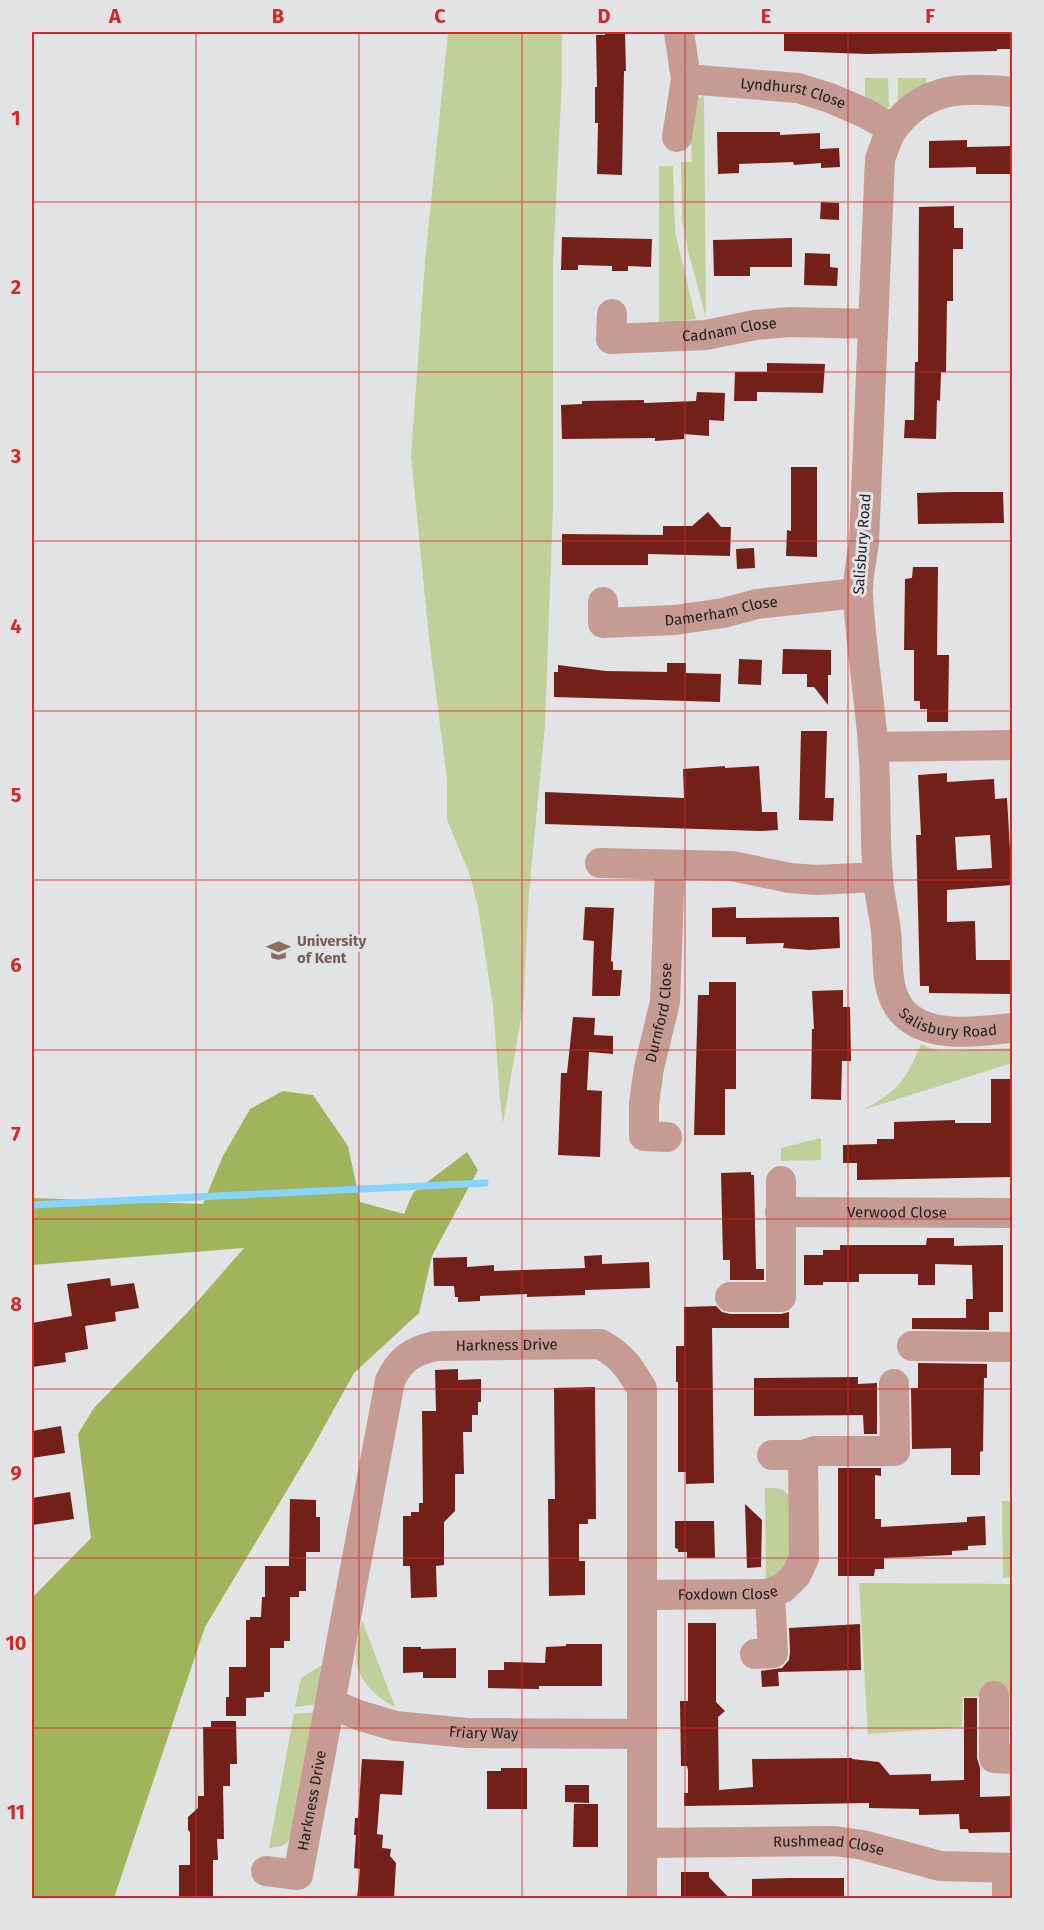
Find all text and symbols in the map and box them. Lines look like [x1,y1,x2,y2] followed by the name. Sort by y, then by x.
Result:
[108,4,122,28] text: A
[272,4,284,28] text: B
[434,4,446,28] text: C
[597,4,611,28] text: D
[761,4,771,28] text: E
[925,4,935,28] text: F
[740,74,849,113] street label: Lyndhurst Close
[11,106,21,130] text: 1
[11,275,21,299] text: 2
[682,314,777,345] street label: Cadnam Close
[10,444,21,468] text: 3
[849,493,875,595] street label: Salisbury Road
[664,593,779,629] street label: Damerham Close
[10,614,22,638] text: 4
[11,783,22,807] text: 5
[297,932,367,967] place label: University of Kent
[266,937,292,963] school or university icon: University of Kent
[10,953,22,977] text: 6
[642,962,675,1064] street label: Durnford Close
[895,1004,998,1041] street label: Salisbury Road
[11,1122,21,1146] text: 7
[847,1203,947,1222] street label: Verwood Close
[10,1292,22,1316] text: 8
[456,1336,558,1355] street label: Harkness Drive
[10,1461,22,1485] text: 9
[678,1582,781,1604] street label: Foxdown Close
[6,1631,26,1655] text: 10
[448,1722,519,1742] street label: Friary Way
[294,1749,330,1852] street label: Harkness Drive
[7,1800,25,1824] text: 11
[773,1832,886,1859] street label: Rushmead Close

